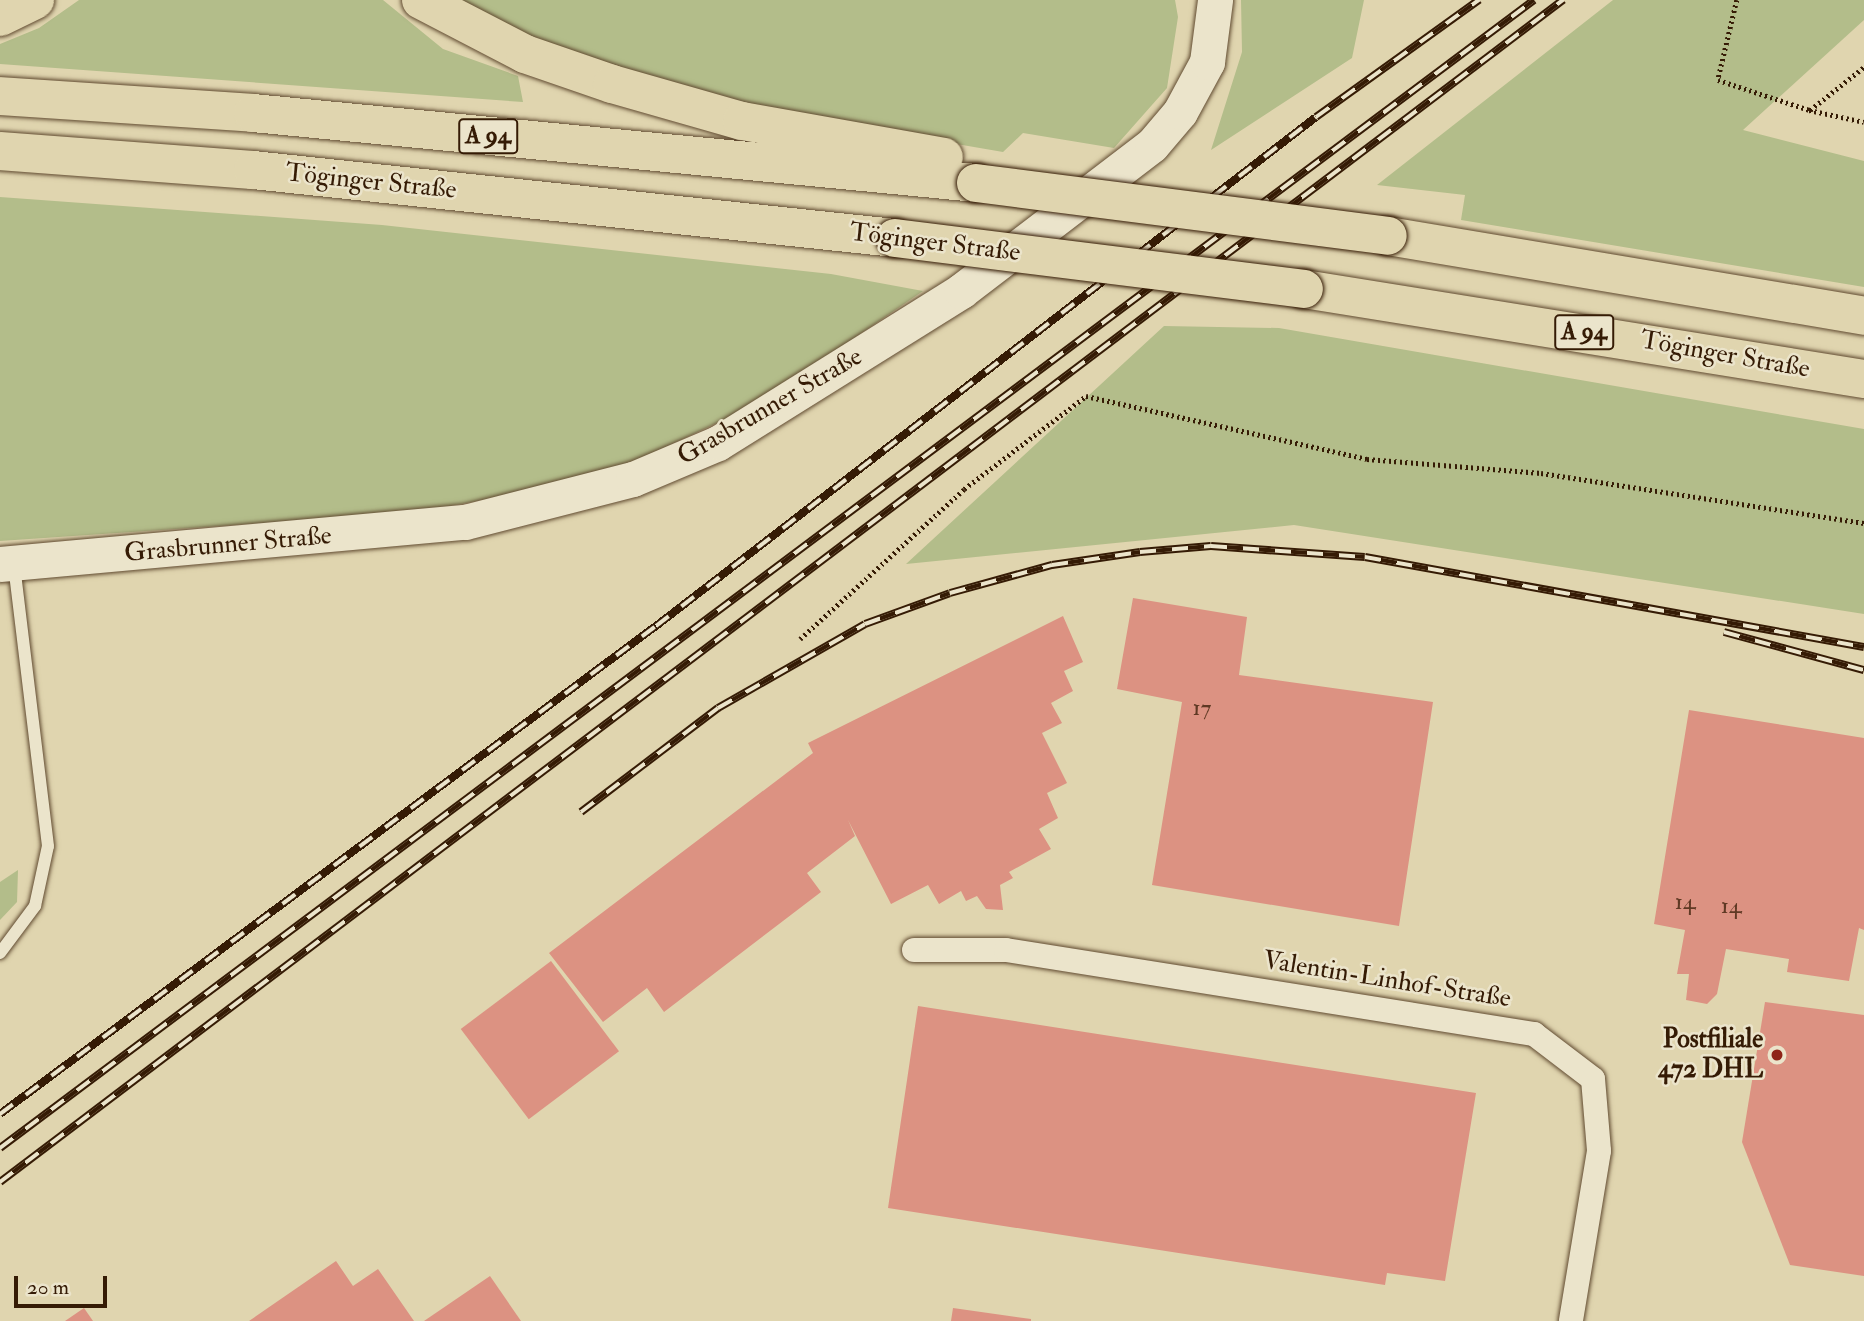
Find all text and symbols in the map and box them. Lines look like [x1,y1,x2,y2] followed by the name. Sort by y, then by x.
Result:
[456,116,520,156] road number: A 94
[284,158,458,206] street label: Töginger Straße
[848,217,1022,269] street label: Töginger Straße
[1552,312,1616,352] road number: A 94
[1638,325,1812,385] street label: Töginger Straße
[672,342,868,472] street label: Grasbrunner Straße
[123,520,333,570] street label: Grasbrunner Straße
[1193,694,1211,722] house number: 17
[1675,888,1695,916] house number: 14
[1721,892,1741,920] house number: 14
[1261,945,1513,1015] street label: Valentin-Linhof-Straße
[1658,1024,1763,1086] place label: Postfiliale 472 DHL
[1769,1047,1785,1063] marker: Postfiliale 472 DHL
[18,1262,110,1306] scale bar
[27,1274,69,1301] text: 20 m

